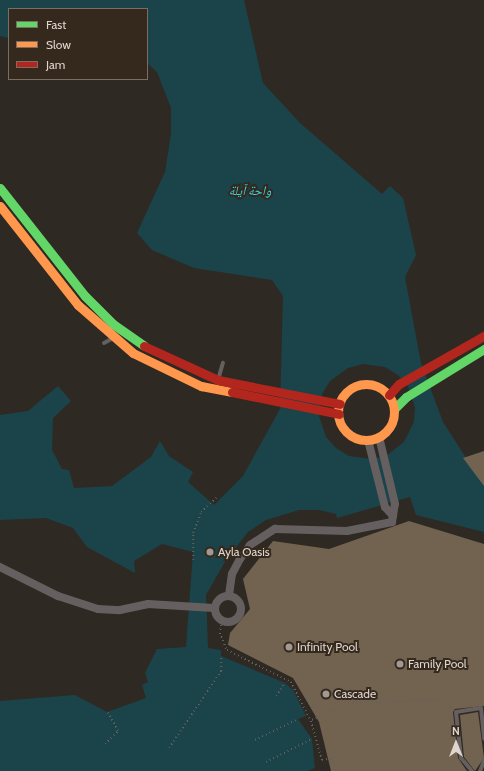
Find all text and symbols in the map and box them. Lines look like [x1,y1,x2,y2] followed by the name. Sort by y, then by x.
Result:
[8,8,148,80] legend
[46,17,66,32] text: Fast
[46,37,71,52] text: Slow
[46,57,65,72] text: Jam
[229,182,271,198] water label: واحة آيلة
[218,545,270,559] place label: Ayla Oasis
[205,547,215,557] marker: Ayla Oasis
[297,640,358,654] place label: Infinity Pool
[284,642,294,652] marker: Infinity Pool
[408,657,467,671] place label: Family Pool
[395,659,405,669] marker: Family Pool
[334,687,376,701] place label: Cascade
[321,689,331,699] marker: Cascade
[436,723,476,763] north arrow
[452,724,460,738] text: N

